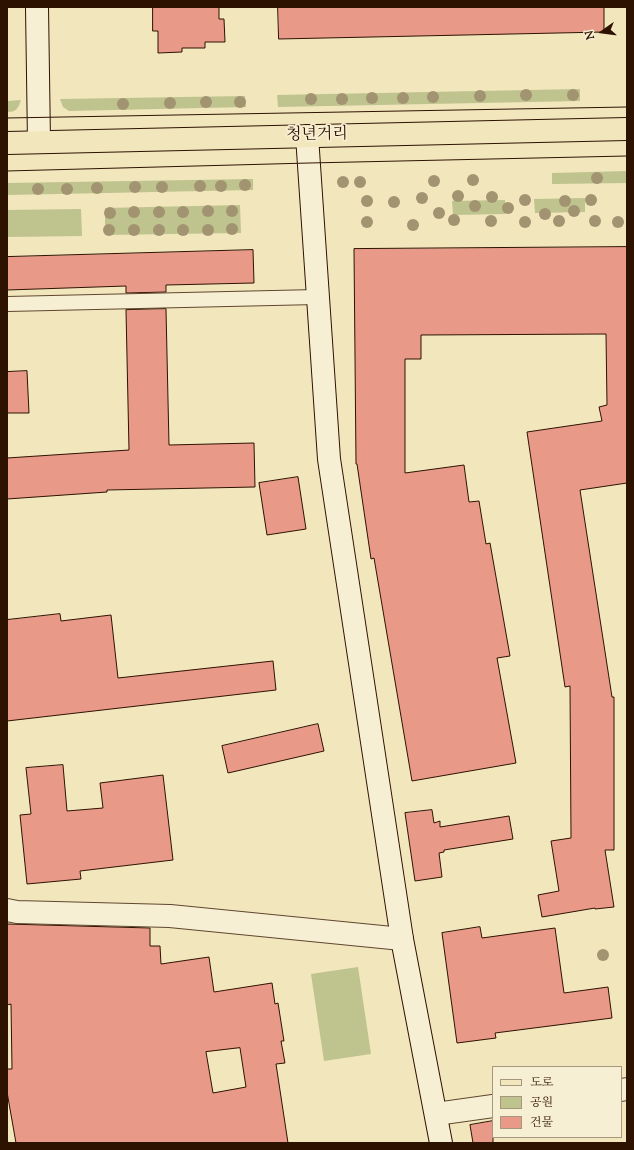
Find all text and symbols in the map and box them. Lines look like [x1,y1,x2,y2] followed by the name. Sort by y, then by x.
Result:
[582,12,622,52] north arrow
[582,29,599,41] text: N
[286,126,348,146] street label: 청년거리
[492,1066,622,1138] legend
[530,1074,553,1092] text: 도로
[530,1094,553,1112] text: 공원
[530,1114,553,1132] text: 건물

